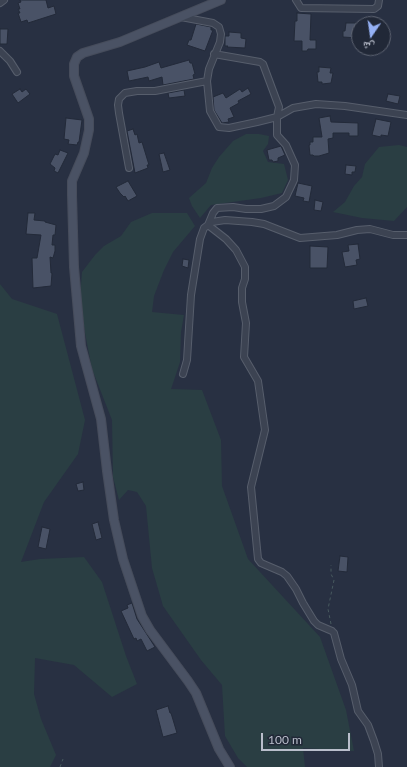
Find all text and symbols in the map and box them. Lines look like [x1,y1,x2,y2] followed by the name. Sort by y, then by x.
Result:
[351,16,391,56] north arrow
[361,40,376,55] text: ش
[263,725,352,751] scale bar
[268,732,302,747] text: 100 m

